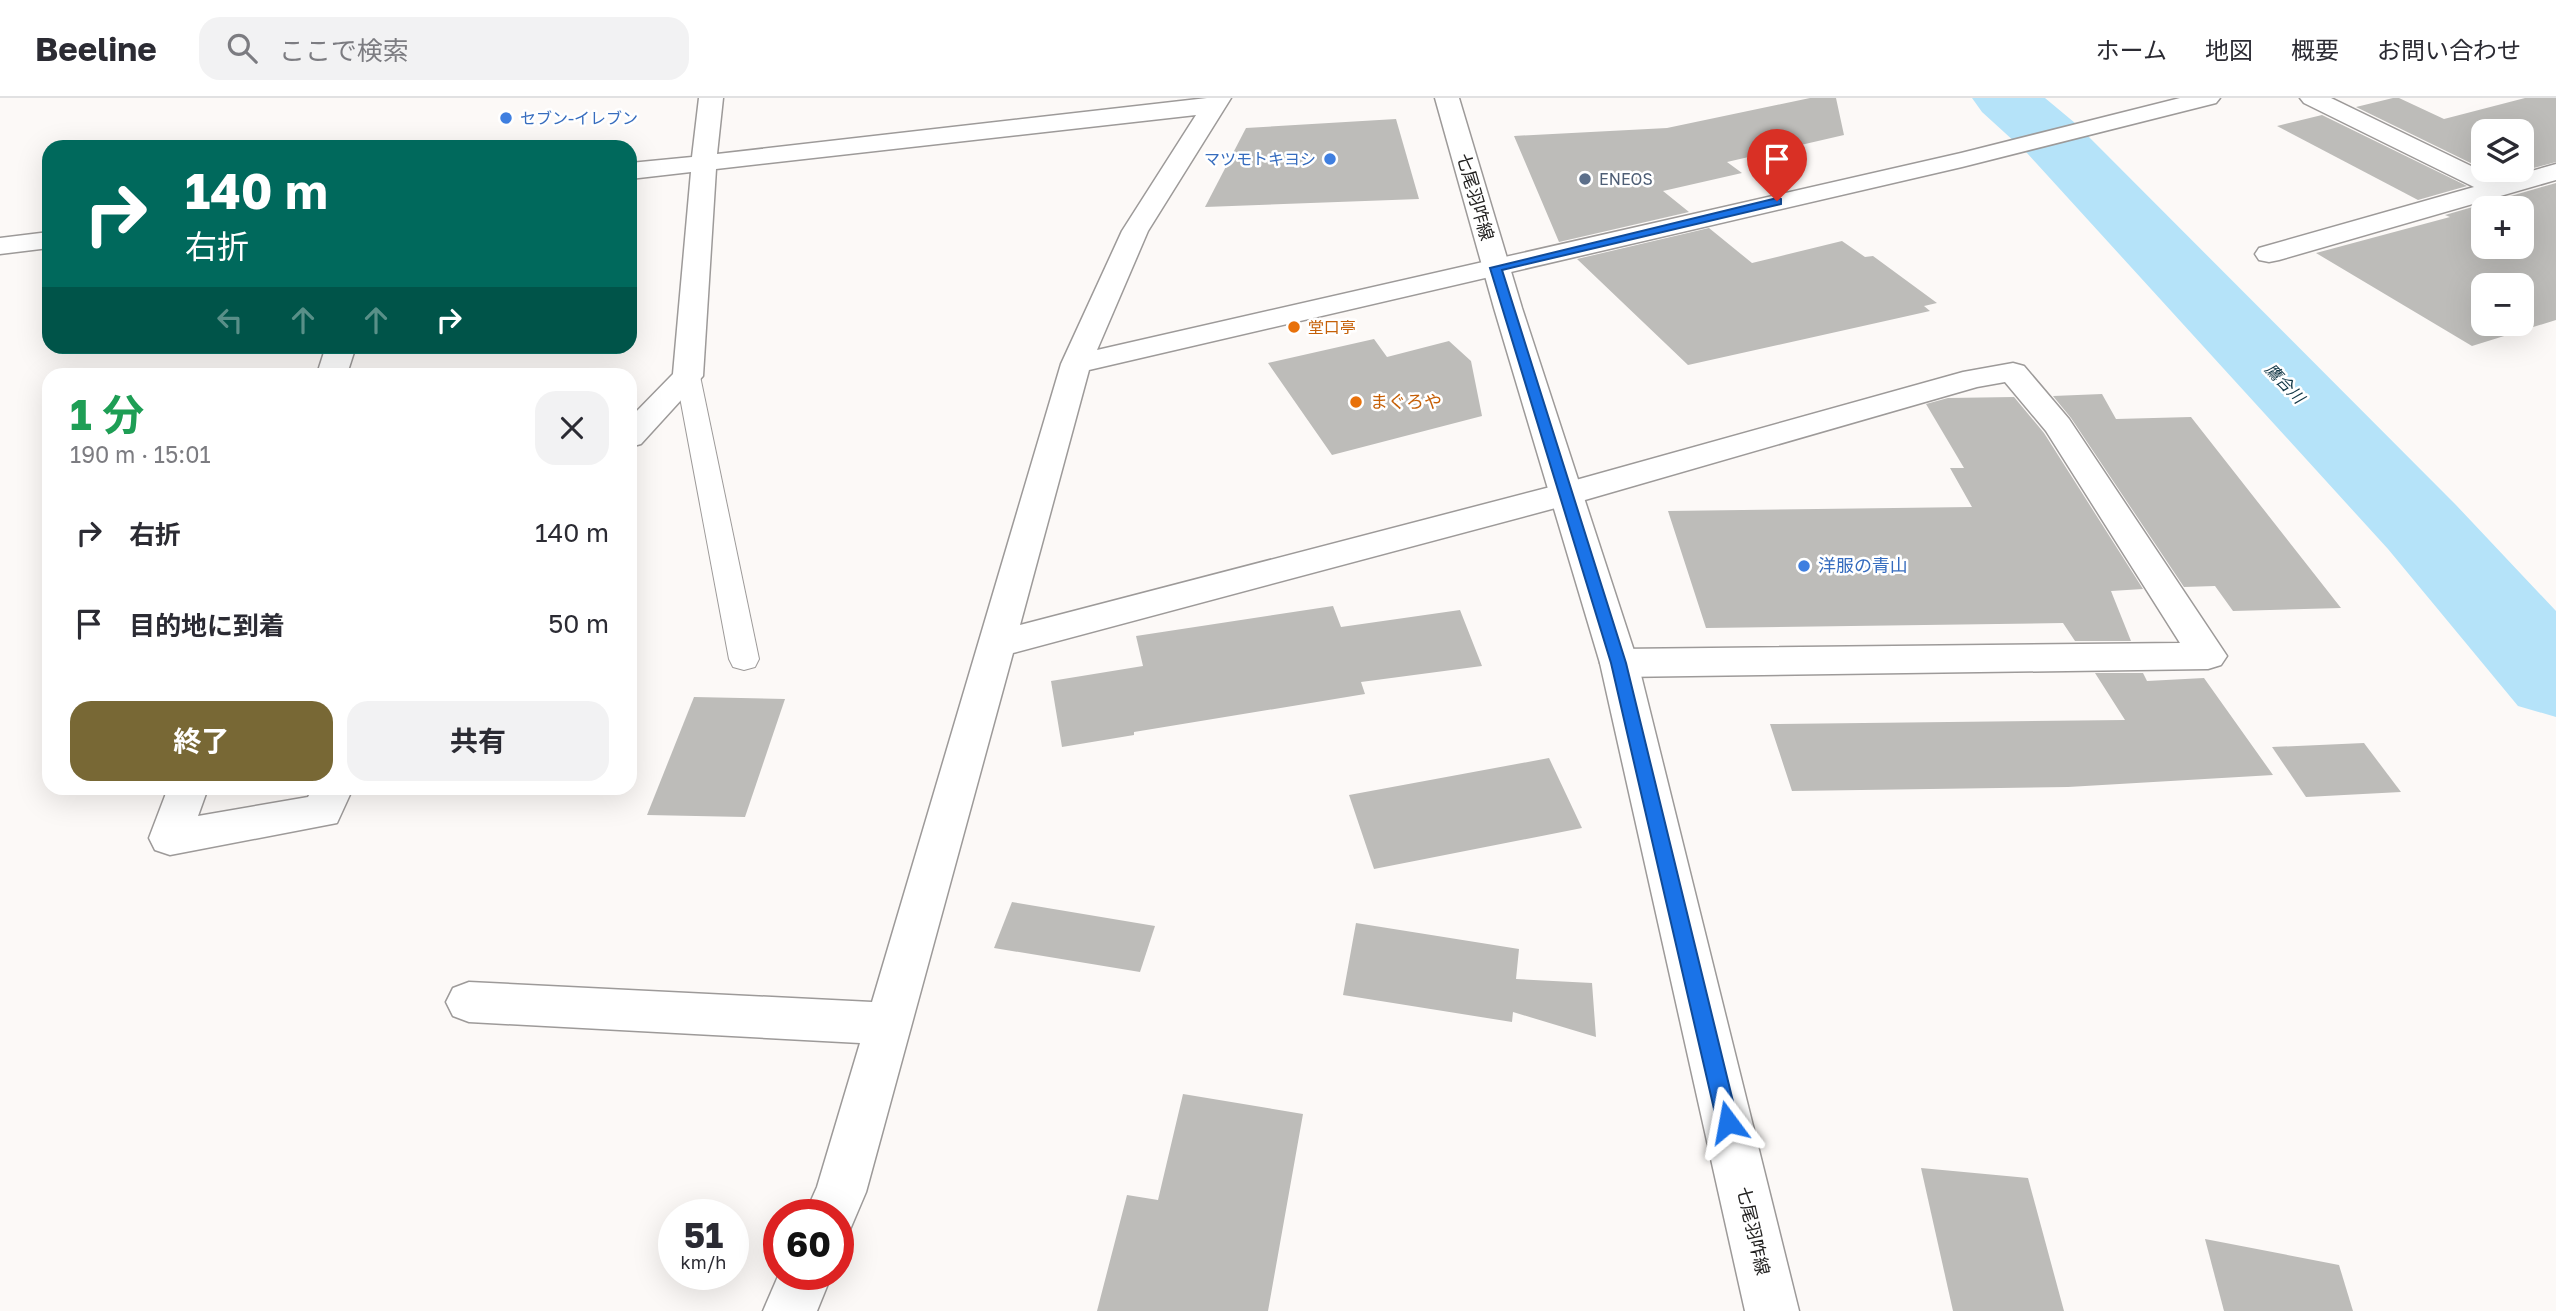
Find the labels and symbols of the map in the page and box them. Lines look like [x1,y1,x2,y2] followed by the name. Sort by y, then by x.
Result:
[520,108,638,128] place label: セブン-イレブン
[498,110,514,126] marker: セブン-イレブン
[1747,129,1807,201] pin
[1204,149,1316,169] place label: マツモトキヨシ
[1453,150,1499,243] street label: 七尾羽咋線
[1322,151,1338,167] marker: マツモトキヨシ
[1599,169,1653,189] place label: ENEOS
[1577,171,1593,187] marker: ENEOS
[1308,317,1356,337] place label: 堂口亭
[1286,319,1302,335] marker: 堂口亭
[2261,359,2310,409] water label: 鷹合川
[1370,390,1442,412] place label: まぐろや
[1348,394,1364,410] marker: まぐろや
[1818,554,1908,576] place label: 洋服の青山
[1796,558,1812,574] marker: 洋服の青山
[1691,1085,1765,1159] position arrow
[1733,1184,1775,1277] street label: 七尾羽咋線
[763,1199,854,1290] speed limit sign: 60

